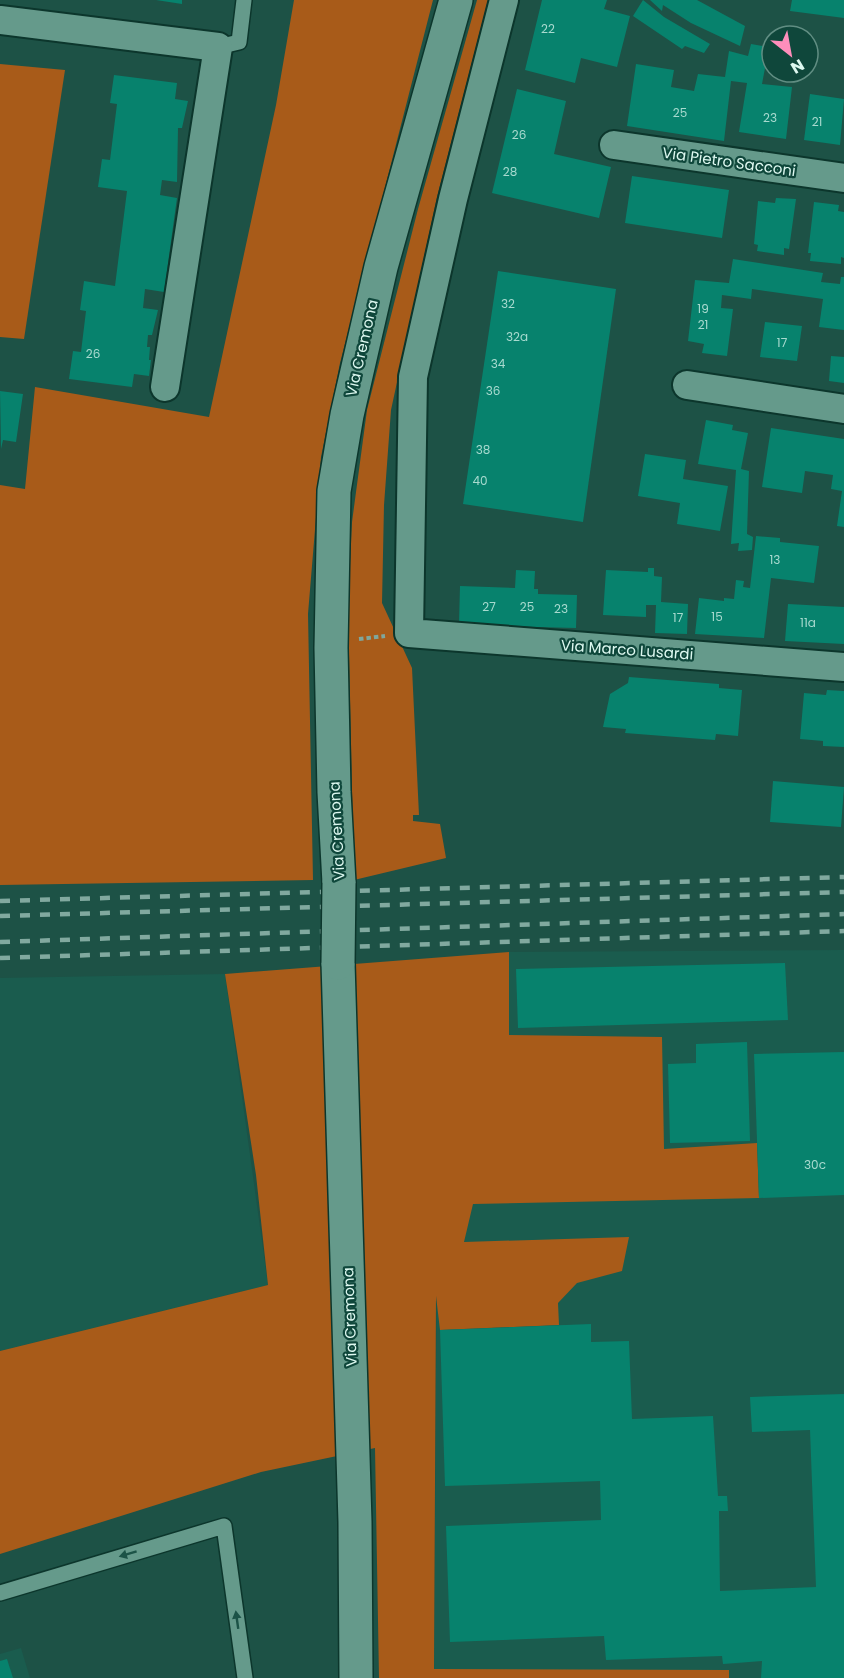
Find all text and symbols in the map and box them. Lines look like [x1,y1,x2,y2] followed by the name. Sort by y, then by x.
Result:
[541,20,555,37] house number: 22
[760,24,820,84] north arrow
[786,53,809,79] text: N
[673,104,687,121] house number: 25
[763,109,777,126] house number: 23
[812,113,822,130] house number: 21
[512,126,526,143] house number: 26
[661,142,797,181] street label: Via Pietro Sacconi
[503,163,517,180] house number: 28
[501,295,515,312] house number: 32
[340,297,383,399] street label: Via Cremona
[697,300,709,317] house number: 19
[698,316,708,333] house number: 21
[506,328,528,345] house number: 32a
[777,334,788,351] house number: 17
[86,345,100,362] house number: 26
[491,355,506,372] house number: 34
[486,382,500,399] house number: 36
[476,441,490,458] house number: 38
[472,472,488,489] house number: 40
[770,551,780,568] house number: 13
[482,598,496,615] house number: 27
[520,598,534,615] house number: 25
[554,600,568,617] house number: 23
[711,608,723,625] house number: 15
[673,609,684,626] house number: 17
[800,614,816,631] house number: 11a
[560,634,694,665] street label: Via Marco Lusardi
[323,781,350,881] street label: Via Cremona
[804,1156,826,1173] house number: 30c
[337,1267,362,1367] street label: Via Cremona
[119,1550,137,1559] one-way arrow
[232,1610,241,1629] one-way arrow

